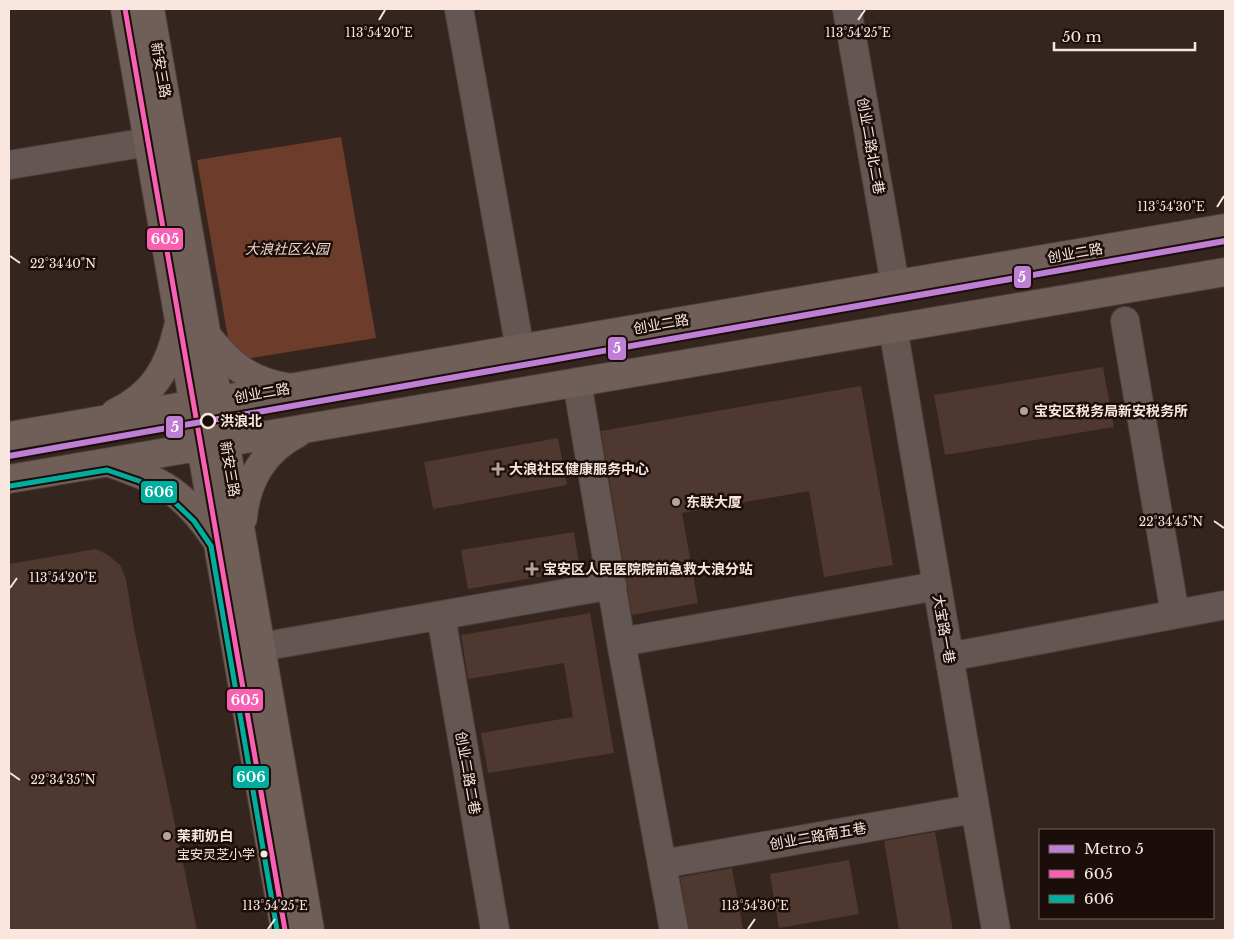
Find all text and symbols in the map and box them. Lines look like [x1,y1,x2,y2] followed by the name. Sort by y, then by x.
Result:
[1054,20,1195,52] scale bar
[345,25,413,40] text: 113°54'20"E
[825,25,891,40] text: 113°54'25"E
[1062,27,1102,46] text: 50 m
[147,41,175,99] street label: 新安三路
[854,96,888,196] street label: 创业二路北二巷
[1137,199,1205,214] text: 113°54'30"E
[146,227,184,251] line badge: 605
[151,230,179,248] text: 605
[1046,239,1104,267] street label: 创业二路
[245,240,331,258] park label: 大浪社区公园
[30,256,96,271] text: 22°34'40"N
[1013,265,1032,289] line badge: 5
[1018,268,1026,286] text: 5
[632,310,690,338] street label: 创业二路
[607,336,627,361] line badge: 5
[613,339,621,357] text: 5
[233,379,291,407] street label: 创业二路
[1034,402,1188,420] place label: 宝安区税务局新安税务所
[1018,405,1030,417] marker: 宝安区税务局新安税务所
[220,412,262,430] place label: 洪浪北
[200,413,216,429] marker: 洪浪北
[165,415,184,439] line badge: 5
[171,418,179,436] text: 5
[216,440,244,498] street label: 新安三路
[509,460,649,478] place label: 大浪社区健康服务中心
[491,462,505,476] marker: 大浪社区健康服务中心
[140,480,178,504] line badge: 606
[144,483,174,501] text: 606
[686,493,742,511] place label: 东联大厦
[670,496,682,508] marker: 东联大厦
[1139,514,1203,529] text: 22°34'45"N
[543,560,753,578] place label: 宝安区人民医院院前急救大浪分站
[525,562,539,576] marker: 宝安区人民医院院前急救大浪分站
[29,570,97,585] text: 113°54'20"E
[929,593,959,665] street label: 大宝路一巷
[226,688,264,712] line badge: 605
[231,691,259,709] text: 605
[452,730,484,816] street label: 创业二路二巷
[232,765,270,789] line badge: 606
[236,768,266,786] text: 606
[30,772,96,787] text: 22°34'35"N
[768,819,868,853] street label: 创业二路南五巷
[177,827,233,845] place label: 茉莉奶白
[1039,829,1214,919] legend
[161,830,173,842] marker: 茉莉奶白
[1084,839,1144,858] text: Metro 5
[177,846,255,863] place label: 宝安灵芝小学
[259,849,269,859] marker: 宝安灵芝小学
[1084,864,1113,883] text: 605
[1084,889,1114,908] text: 606
[242,898,308,913] text: 113°54'25"E
[721,898,789,913] text: 113°54'30"E

